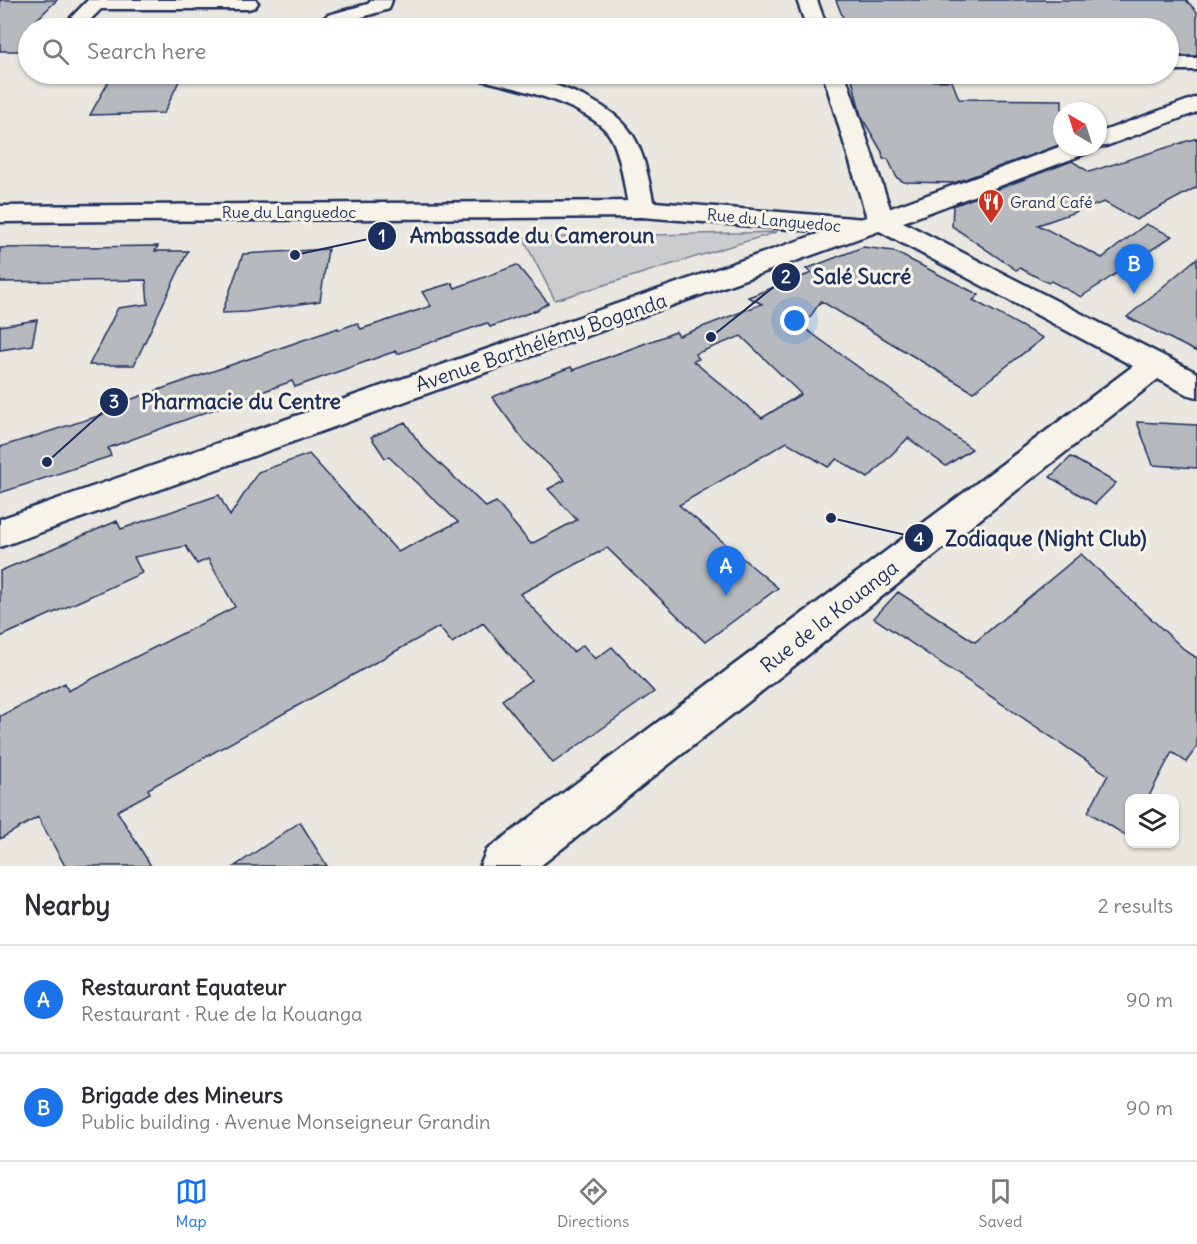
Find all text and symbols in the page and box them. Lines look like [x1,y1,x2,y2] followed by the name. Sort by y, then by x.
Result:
[18,18,1179,84] search box
[39,35,72,68] icon: search
[87,37,206,65] text: Search here
[1053,102,1107,156] north arrow
[976,187,1006,225] restaurant icon: Grand Café
[1010,192,1093,212] place label: Grand Café
[222,202,356,222] street label: Rue du Languedoc
[706,204,842,236] street label: Rue du Languedoc
[367,216,666,255] callout: Ambassade du Cameroun
[410,222,654,249] text: Ambassade du Cameroun
[378,224,386,247] text: 1
[1114,244,1154,294] pin: B
[771,257,923,296] callout: Salé Sucré
[813,263,911,290] text: Salé Sucré
[781,265,791,288] text: 2
[412,287,670,397] street label: Avenue Barthélémy Boganda
[780,306,809,335] your location
[99,383,353,422] callout: Pharmacie du Centre
[141,388,341,415] text: Pharmacie du Centre
[109,390,119,413] text: 3
[904,519,1159,558] callout: Zodiaque (Night Club)
[945,525,1147,552] text: Zodiaque (Night Club)
[914,527,925,550] text: 4
[706,546,746,596] pin: A
[755,554,903,678] street label: Rue de la Kouanga
[1125,794,1179,848] map controls
[1125,794,1179,848] button: layers
[24,889,110,922] text: Nearby
[1098,893,1173,918] text: 2 results
[81,973,287,1001] text: Restaurant Equateur
[37,987,50,1012] text: A
[1126,987,1173,1012] text: 90 m
[81,1001,363,1026] text: Restaurant · Rue de la Kouanga
[81,1081,283,1109] text: Brigade des Mineurs
[37,1095,50,1120] text: B
[1126,1095,1173,1120] text: 90 m
[81,1109,491,1134] text: Public building · Avenue Monseigneur Grandin
[175,1175,208,1231] tab: Map
[557,1175,629,1231] tab: Directions
[979,1175,1022,1231] tab: Saved

